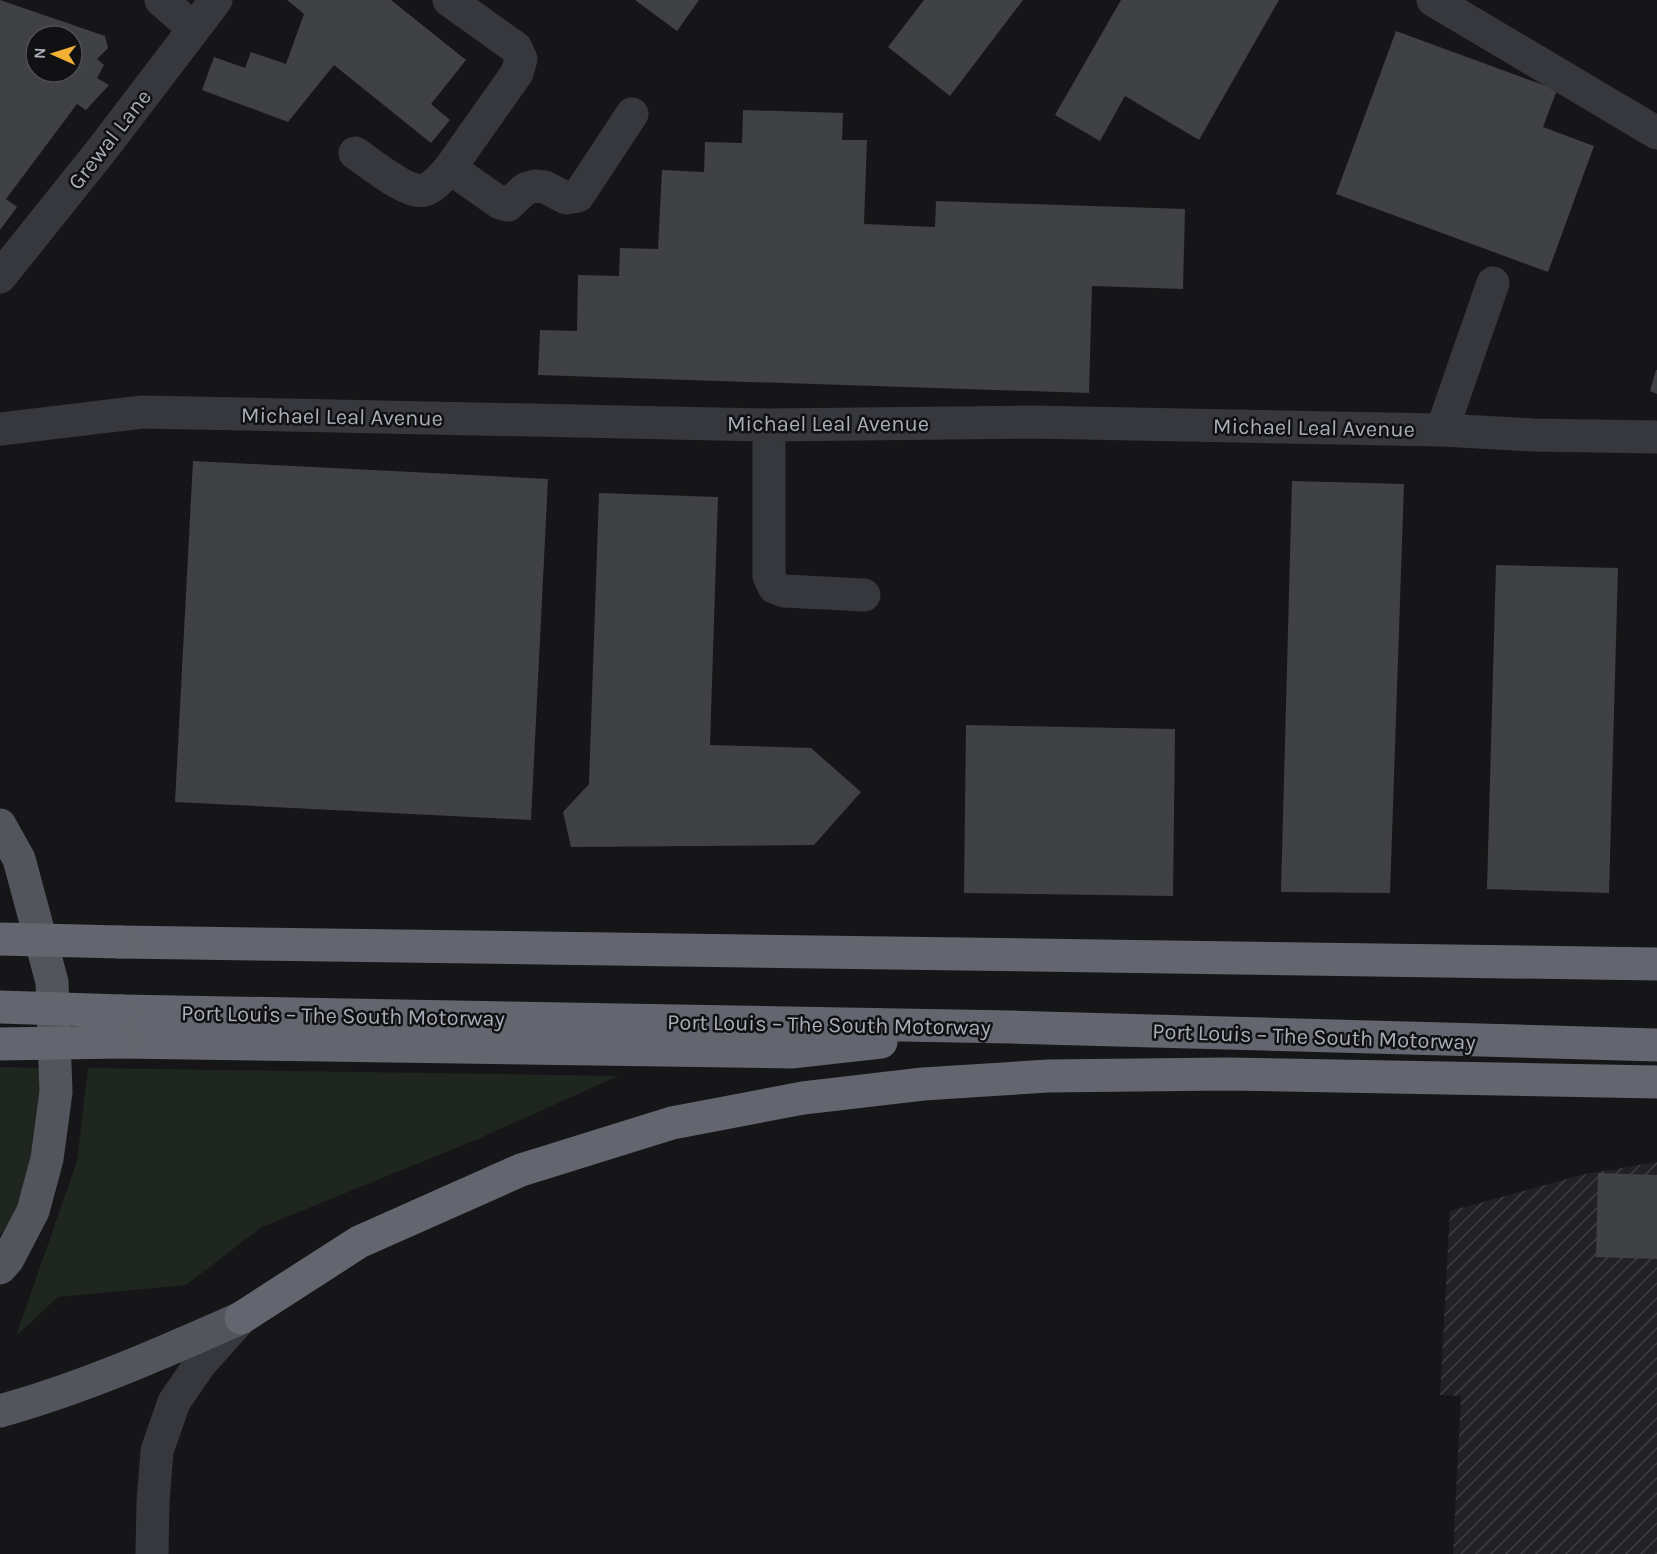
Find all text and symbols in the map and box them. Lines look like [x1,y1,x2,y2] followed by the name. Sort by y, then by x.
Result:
[24,24,84,84] north arrow
[30,47,49,59] text: N
[63,84,157,195] street label: Grewal Lane
[241,402,443,432] street label: Michael Leal Avenue
[727,411,929,437] street label: Michael Leal Avenue
[1213,413,1415,443] street label: Michael Leal Avenue
[181,1000,505,1032] street label: Port Louis – The South Motorway
[667,1009,991,1041] street label: Port Louis – The South Motorway
[1152,1018,1476,1056] street label: Port Louis – The South Motorway

